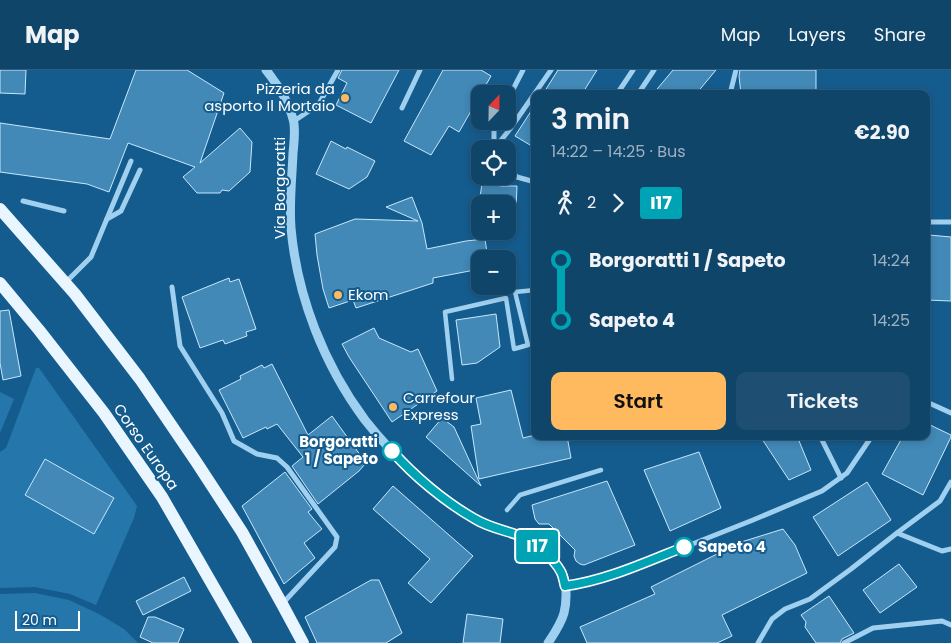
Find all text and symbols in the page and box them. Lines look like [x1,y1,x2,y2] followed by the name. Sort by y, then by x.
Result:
[25,18,80,51] text: Map
[721,22,761,47] text: Map
[789,22,846,47] text: Layers
[874,22,926,47] text: Share
[204,78,335,116] place label: Pizzeria da asporto Il Mortaio
[471,85,516,130] north arrow
[471,85,516,295] map controls
[339,92,351,104] marker: Pizzeria da asporto Il Mortaio
[551,100,630,139] text: 3 min
[855,119,910,146] text: €2.90
[269,137,290,239] street label: Via Borgoratti
[471,140,516,185] button: locate
[551,140,686,163] text: 14:22 – 14:25 · Bus
[551,189,579,217] icon: walk
[604,189,632,217] icon: forward
[650,190,672,215] text: I17
[587,191,596,214] text: 2
[471,195,516,240] button: +
[589,247,786,274] text: Borgoratti 1 / Sapeto
[872,249,910,272] text: 14:24
[471,250,516,295] button: −
[348,284,388,305] place label: Ekom
[332,289,344,301] marker: Ekom
[589,307,675,334] text: Sapeto 4
[872,309,910,332] text: 14:25
[551,372,726,430] button: Start
[736,372,910,430] button: Tickets
[403,387,475,425] place label: Carrefour Express
[109,399,184,494] street label: Corso Europa
[387,401,399,413] marker: Carrefour Express
[299,431,378,469] place label: Borgoratti 1 / Sapeto
[382,441,402,461] marker: Borgoratti 1 / Sapeto
[508,530,566,562] line badge: I17
[526,533,548,558] text: I17
[698,536,766,557] place label: Sapeto 4
[674,537,694,557] marker: Sapeto 4
[15,608,80,631] scale bar
[22,610,57,630] text: 20 m

